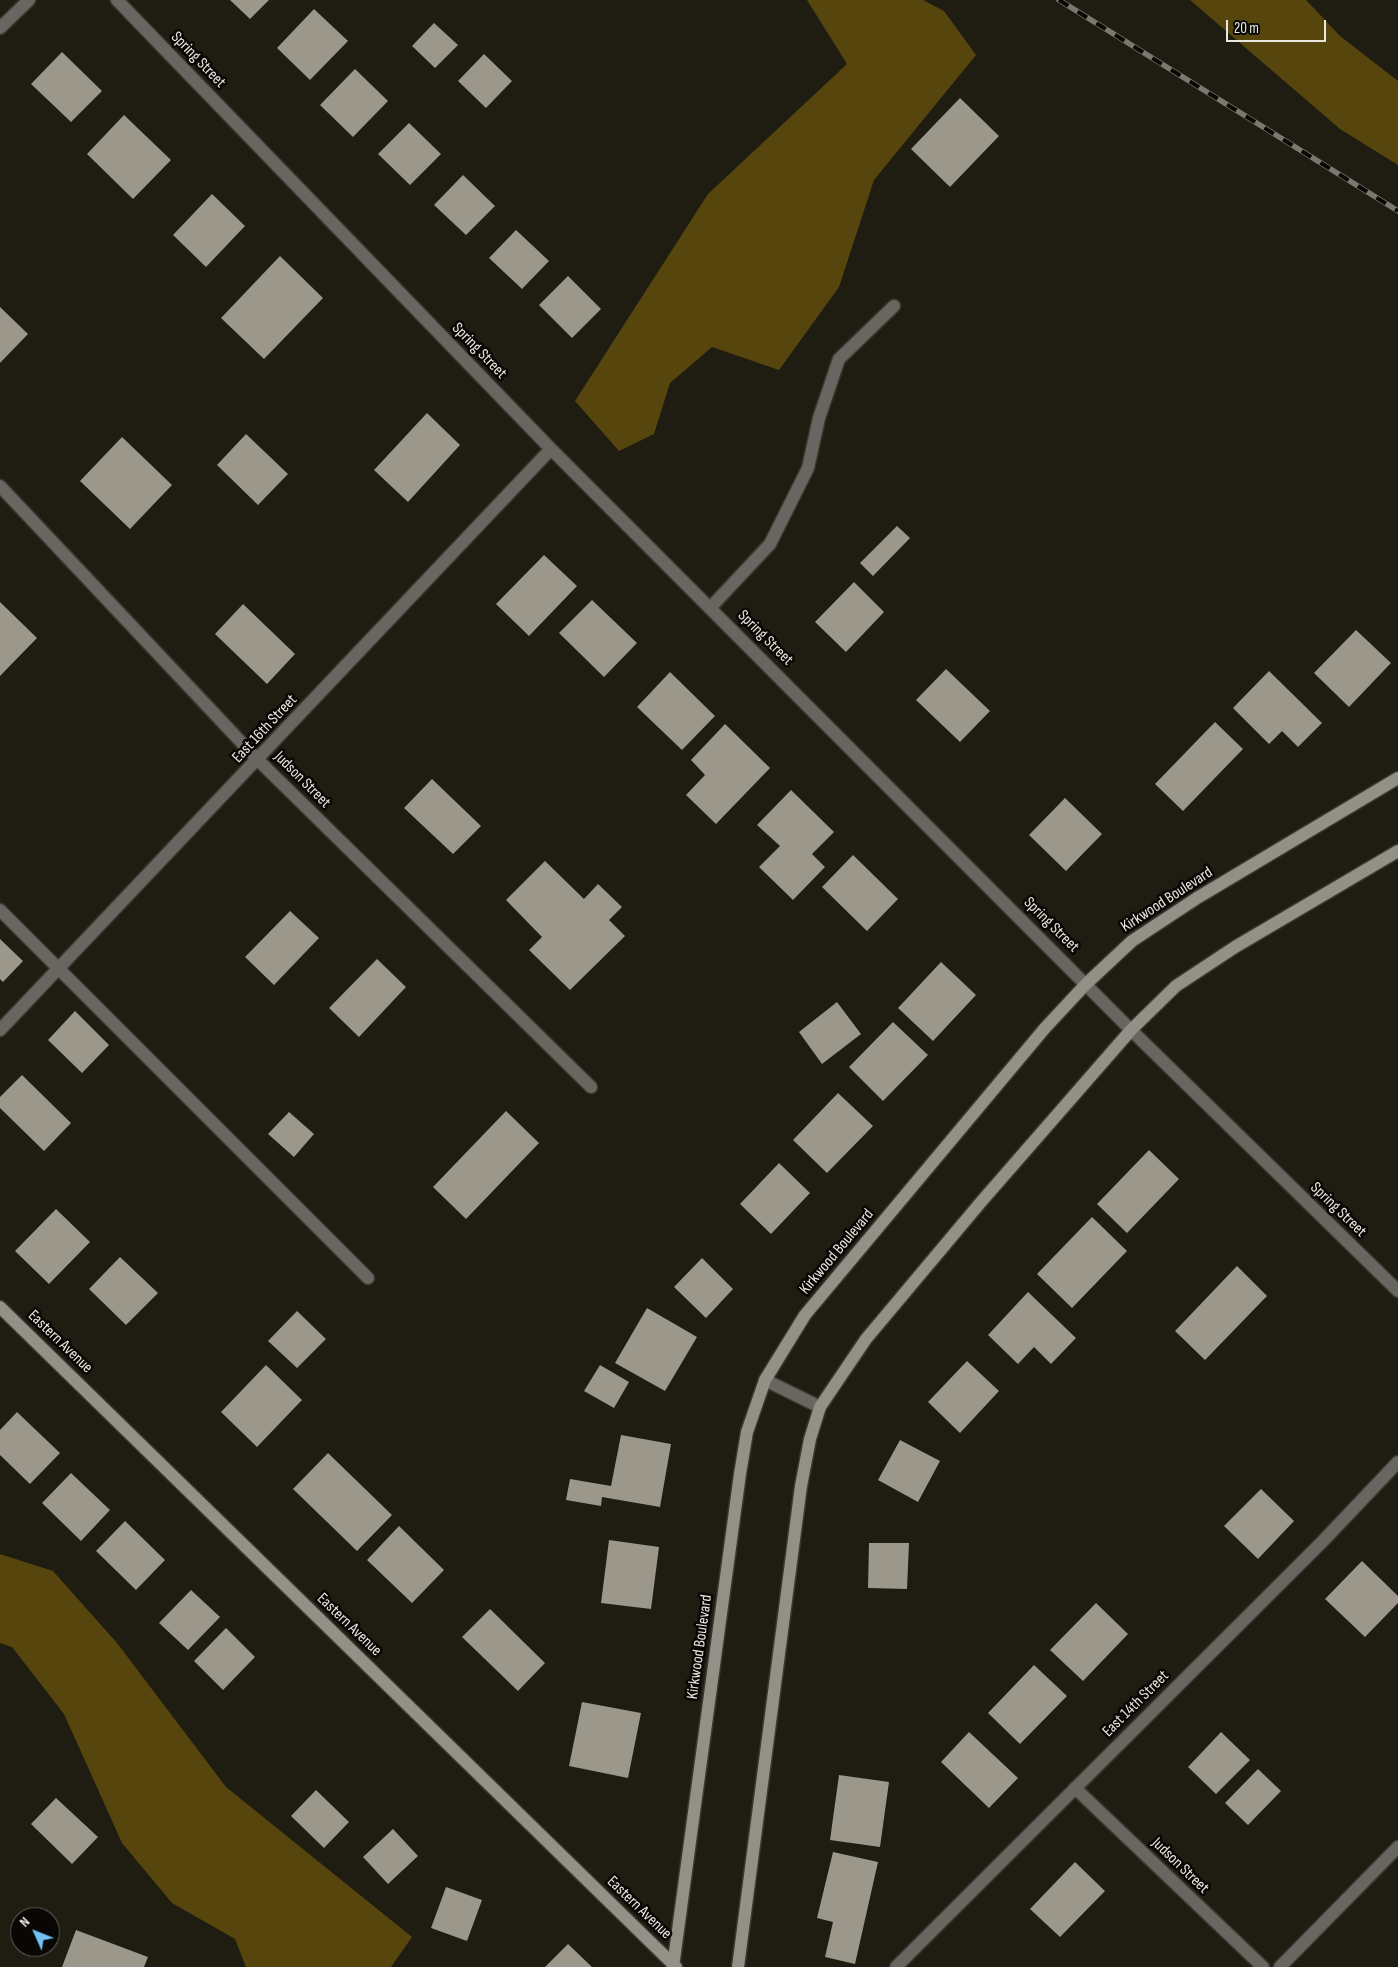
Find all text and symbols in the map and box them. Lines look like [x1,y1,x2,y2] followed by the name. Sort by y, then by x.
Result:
[1228,10,1328,42] scale bar
[1234,19,1259,38] text: 20 m
[167,28,229,92] street label: Spring Street
[448,319,510,383] street label: Spring Street
[733,606,797,670] street label: Spring Street
[229,691,301,767] street label: East 16th Street
[270,748,334,812] street label: Judson Street
[1118,863,1216,937] street label: Kirkwood Boulevard
[1019,893,1083,957] street label: Spring Street
[1306,1179,1370,1241] street label: Spring Street
[796,1206,878,1298] street label: Kirkwood Boulevard
[24,1306,96,1378] street label: Eastern Avenue
[313,1589,385,1661] street label: Eastern Avenue
[683,1594,717,1700] street label: Kirkwood Boulevard
[1099,1667,1173,1741] street label: East 14th Street
[1147,1834,1213,1898] street label: Judson Street
[603,1872,675,1944] street label: Eastern Avenue
[10,1907,60,1957] north arrow
[16,1913,33,1931] text: N

